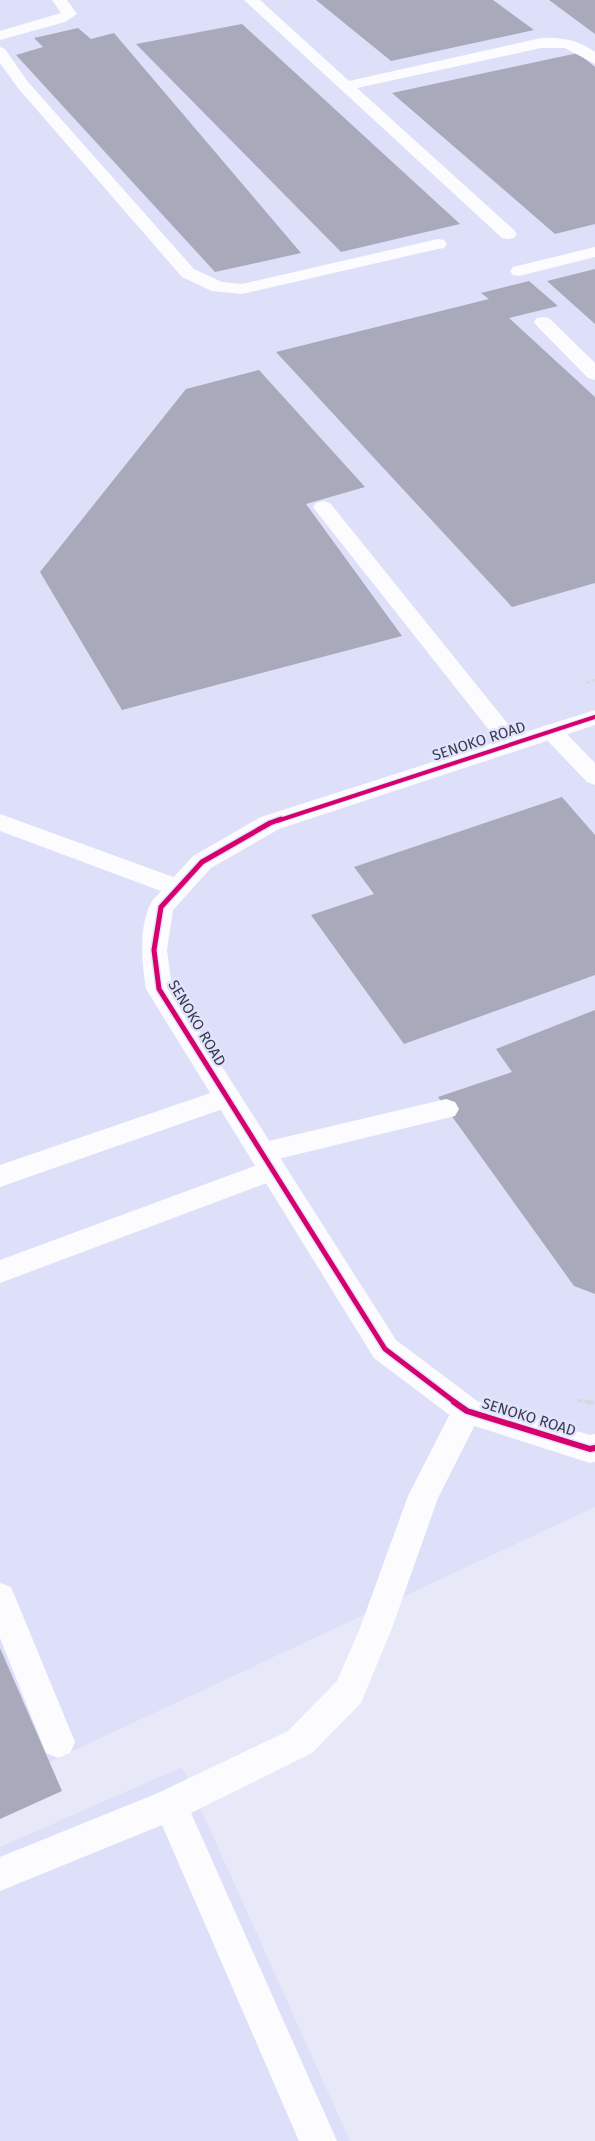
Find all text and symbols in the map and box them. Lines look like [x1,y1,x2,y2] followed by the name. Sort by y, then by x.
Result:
[430,717,528,765] street label: SENOKO ROAD
[164,977,230,1069] street label: SENOKO ROAD
[480,1394,578,1440] street label: SENOKO ROAD

